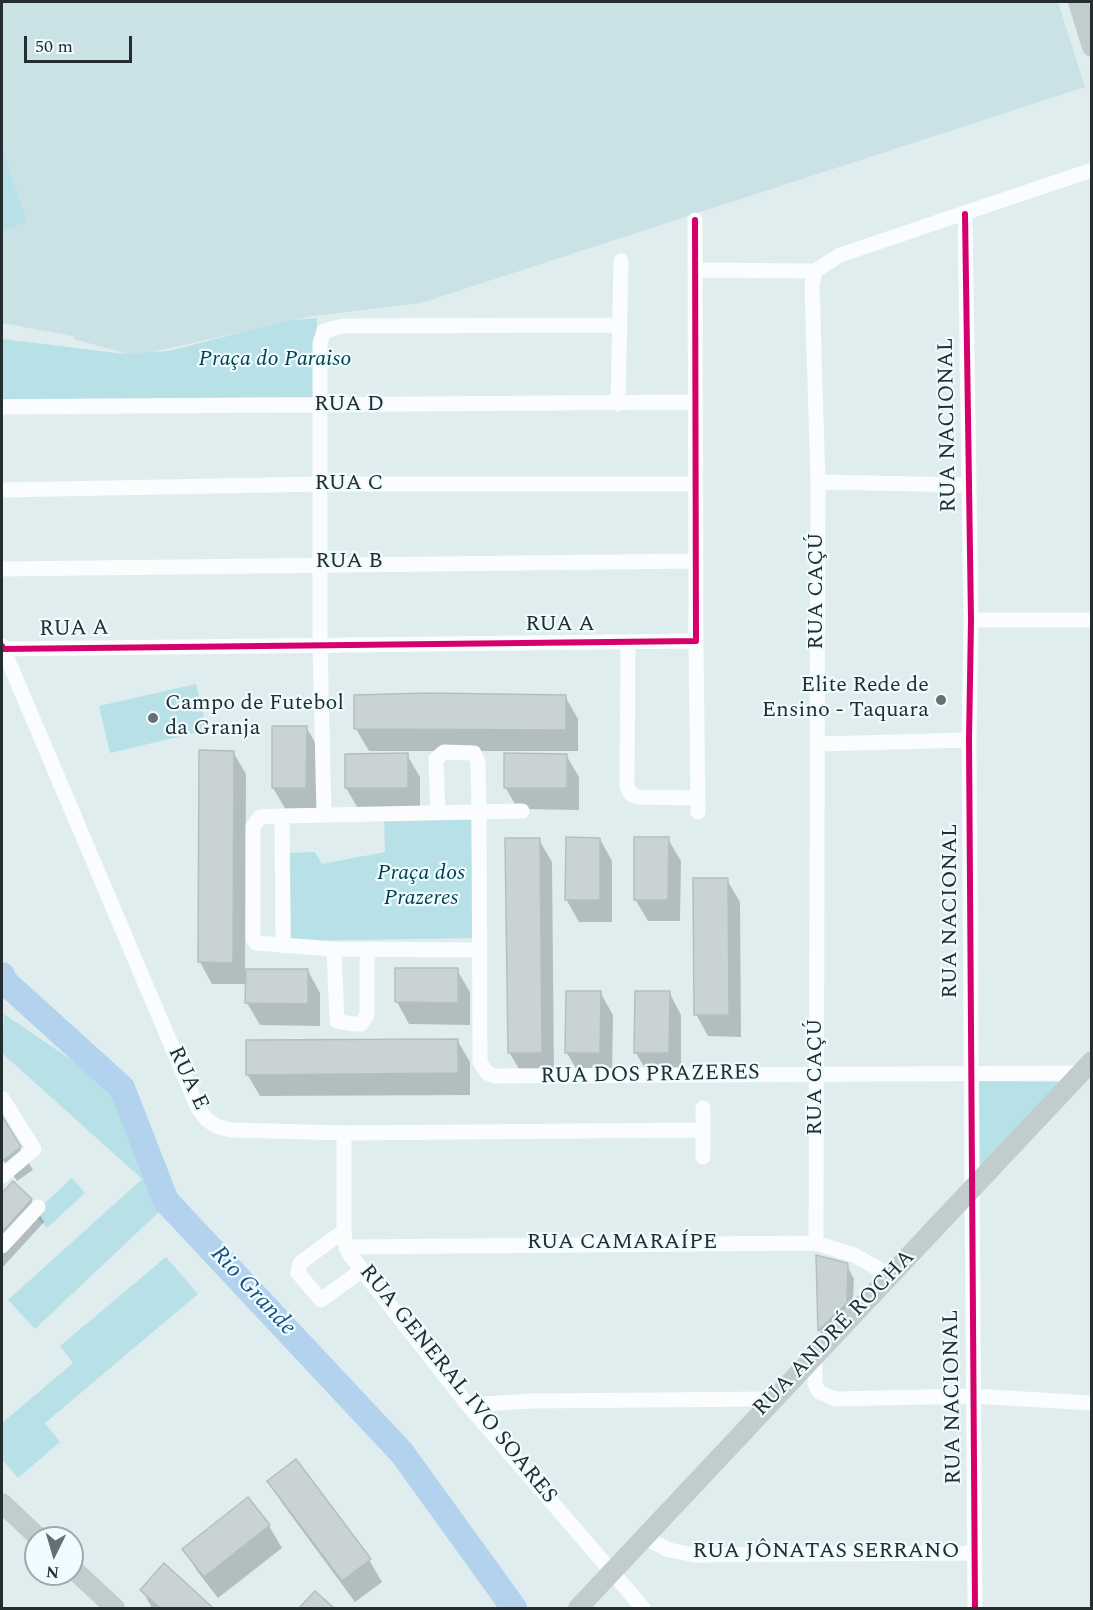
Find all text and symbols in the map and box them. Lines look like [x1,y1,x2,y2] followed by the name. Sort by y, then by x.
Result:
[27,24,135,62] scale bar
[35,33,73,60] text: 50 m
[934,337,964,513] street label: RUA NACIONAL
[199,348,351,374] park label: Praça do Paraiso
[314,393,384,419] street label: RUA D
[315,472,383,498] street label: RUA C
[805,532,831,650] street label: RUA CAÇÚ
[315,550,383,576] street label: RUA B
[525,613,595,639] street label: RUA A
[39,616,109,644] street label: RUA A
[762,674,929,726] place label: Elite Rede de Ensino - Taquara
[165,692,344,744] place label: Campo de Futebol da Granja
[934,693,948,707] marker: Elite Rede de Ensino - Taquara
[146,711,160,725] marker: Campo de Futebol da Granja
[939,823,965,999] street label: RUA NACIONAL
[377,862,465,914] park label: Praça dos Prazeres
[804,1018,830,1136] street label: RUA CAÇÚ
[161,1043,213,1115] street label: RUA E
[540,1061,760,1091] street label: RUA DOS PRAZERES
[527,1231,717,1257] street label: RUA CAMARAÍPE
[203,1241,301,1343] water label: Rio Grande
[749,1245,921,1423] street label: RUA ANDRÉ ROCHA
[352,1260,562,1510] street label: RUA GENERAL IVO SOARES
[939,1309,969,1485] street label: RUA NACIONAL
[24,1526,84,1586] north arrow
[693,1540,959,1566] street label: RUA JÔNATAS SERRANO
[45,1559,60,1584] text: N

